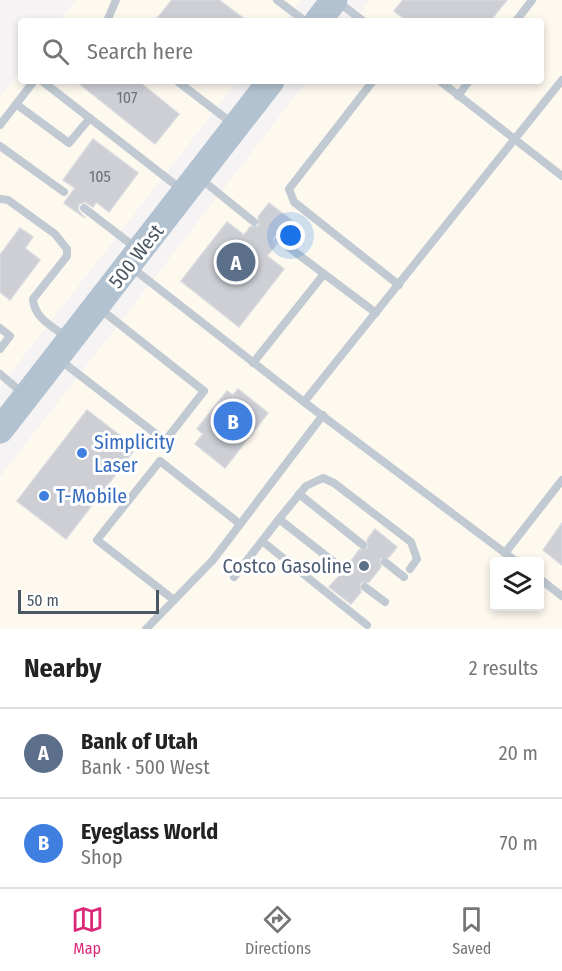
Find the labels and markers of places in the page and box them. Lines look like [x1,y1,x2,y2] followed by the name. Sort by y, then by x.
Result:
[216,240,256,284] pin: A
[214,398,252,444] pin: B
[94,430,174,477] place label: Simplicity Laser
[75,446,89,460] marker: Simplicity Laser
[56,484,127,508] place label: T-Mobile
[37,489,51,503] marker: T-Mobile
[223,554,352,578] place label: Costco Gasoline
[357,559,371,573] marker: Costco Gasoline

